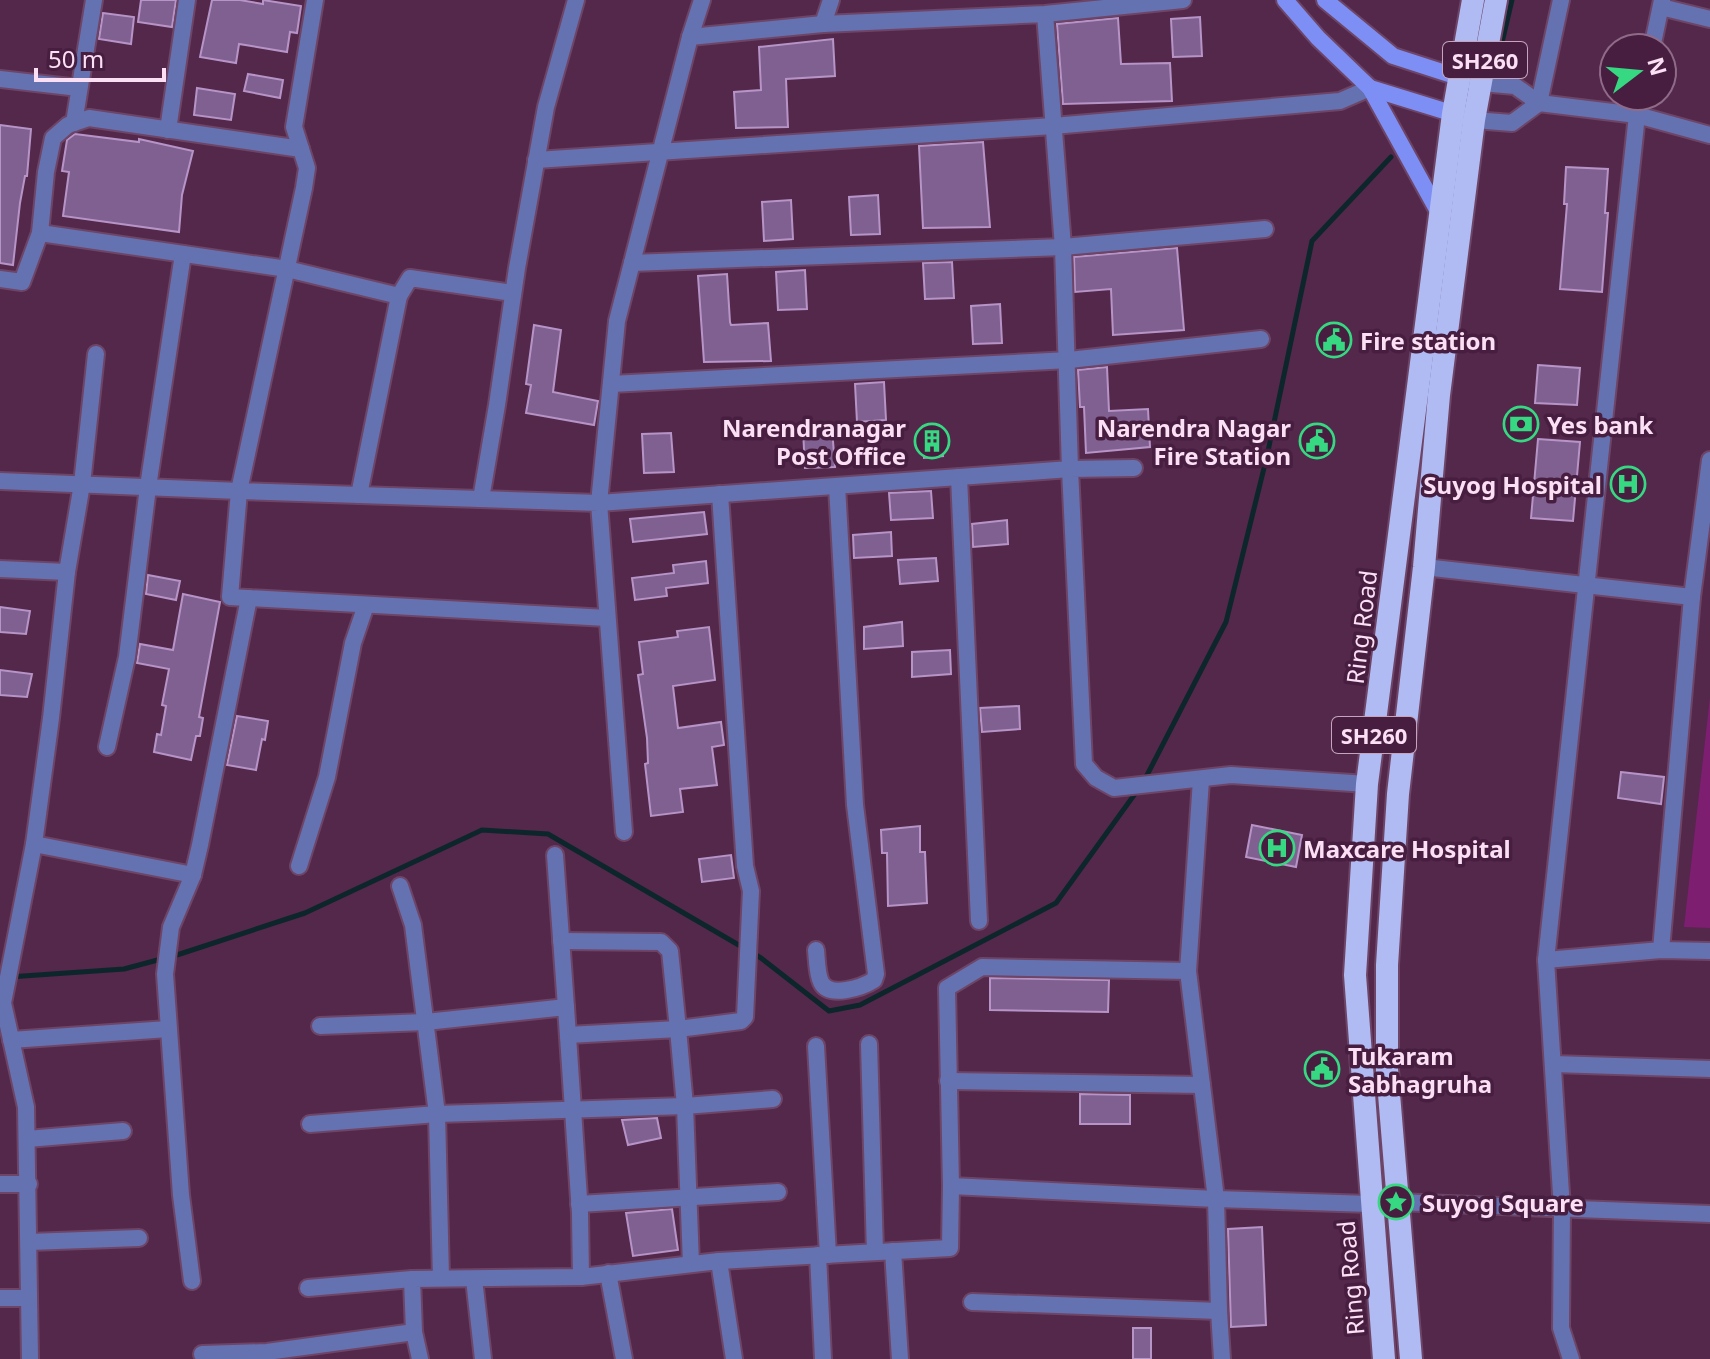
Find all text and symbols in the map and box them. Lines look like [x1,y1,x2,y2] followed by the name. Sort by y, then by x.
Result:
[36,32,164,82] scale bar
[1598,32,1678,112] north arrow
[48,42,104,75] text: 50 m
[1443,42,1527,78] road number: SH260
[1641,53,1675,79] text: N
[1315,321,1353,359] public building icon: Fire station
[1360,324,1496,357] place label: Fire station
[1502,405,1540,443] bank icon: Yes bank
[1547,408,1654,441] place label: Yes bank
[722,411,906,472] place label: Narendranagar Post Office
[1097,411,1291,472] place label: Narendra Nagar Fire Station
[913,422,951,460] building icon: Narendranagar Post Office
[1298,422,1336,460] public building icon: Narendra Nagar Fire Station
[1609,465,1647,503] hospital icon: Suyog Hospital
[1423,468,1602,501] place label: Suyog Hospital
[1338,568,1384,686] street label: Ring Road
[1332,717,1416,753] road number: SH260
[1258,829,1296,867] hospital icon: Maxcare Hospital
[1303,832,1511,865] place label: Maxcare Hospital
[1348,1039,1492,1100] place label: Tukaram Sabhagruha
[1303,1050,1341,1088] public building icon: Tukaram Sabhagruha
[1377,1183,1415,1221] place icon: Suyog Square
[1422,1186,1584,1219] place label: Suyog Square
[1329,1219,1371,1337] street label: Ring Road

